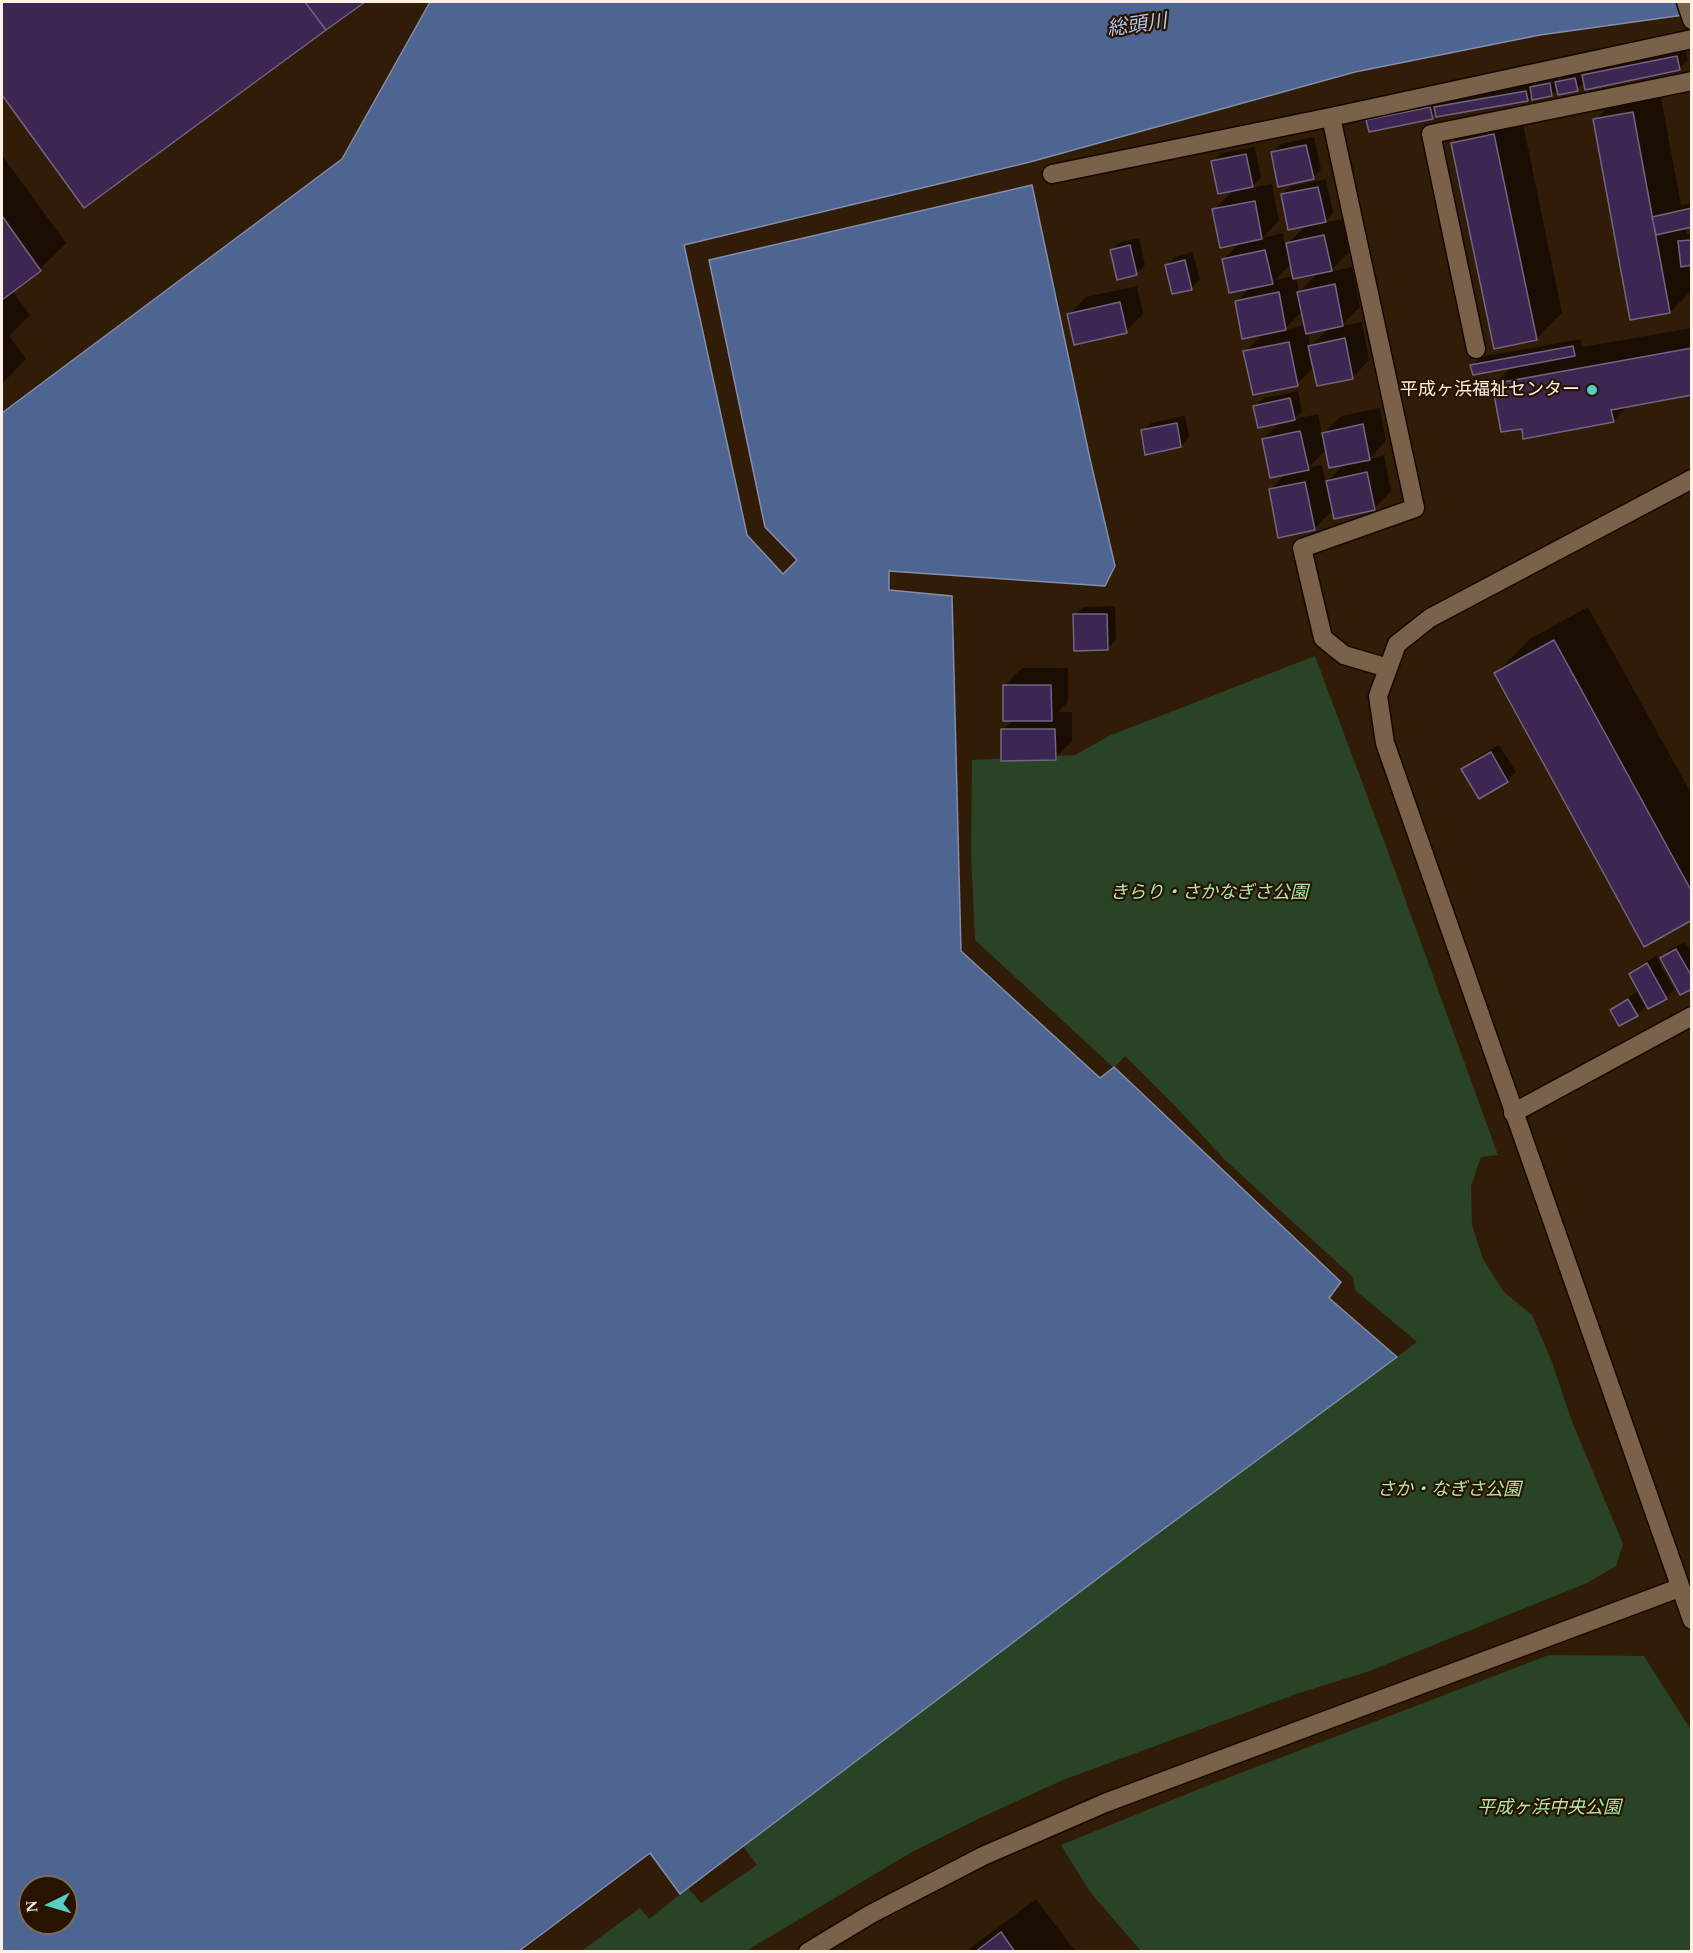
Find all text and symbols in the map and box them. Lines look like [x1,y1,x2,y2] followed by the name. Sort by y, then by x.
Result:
[1106,10,1168,42] water label: 総頭川
[1400,379,1580,401] place label: 平成ヶ浜福祉センター
[1585,383,1599,397] marker: 平成ヶ浜福祉センター
[1110,882,1308,904] park label: きらり・さかなぎさ公園
[1377,1479,1521,1501] park label: さか・なぎさ公園
[1477,1797,1621,1819] park label: 平成ヶ浜中央公園
[18,1875,78,1935] north arrow
[23,1900,41,1913] text: N

